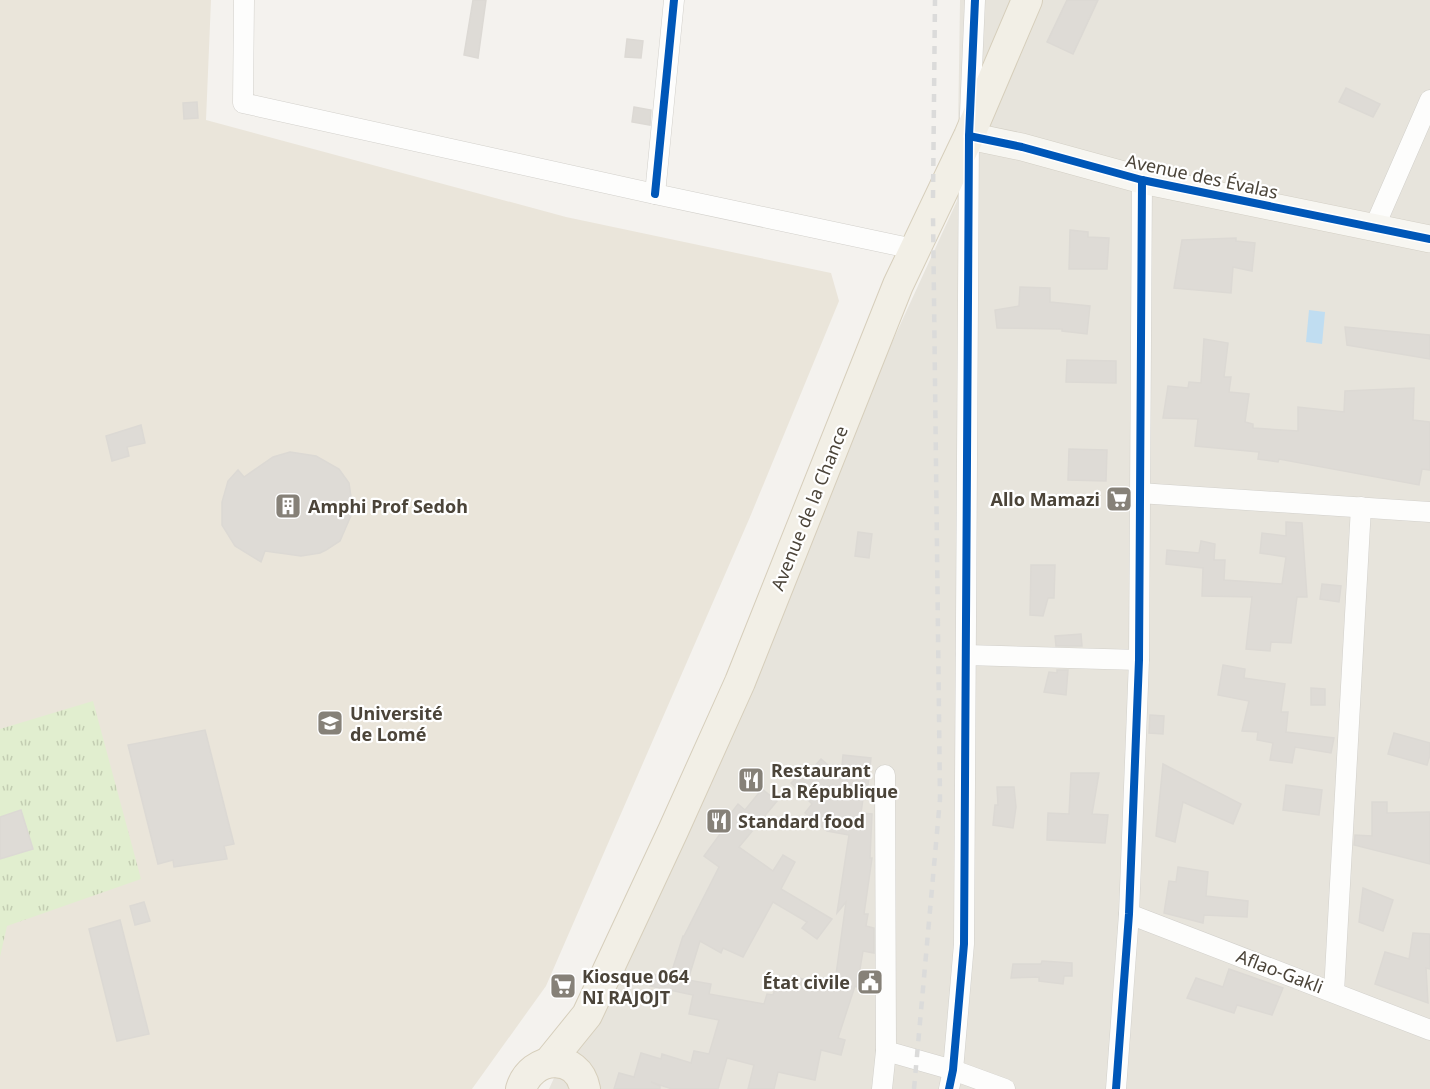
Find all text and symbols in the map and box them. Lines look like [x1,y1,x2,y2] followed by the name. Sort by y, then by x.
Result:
[1124,148,1280,204] street label: Avenue des Évalas
[765,422,853,594] street label: Avenue de la Chance
[1104,484,1134,514] supermarket icon: Allo Mamazi
[991,487,1100,511] place label: Allo Mamazi
[273,491,303,521] building icon: Amphi Prof Sedoh
[308,494,468,518] place label: Amphi Prof Sedoh
[350,701,443,746] place label: Université de Lomé
[315,708,345,738] school or university icon: Université de Lomé
[771,758,898,803] place label: Restaurant La République
[736,765,766,795] restaurant icon: Restaurant La République
[704,806,734,836] restaurant icon: Standard food
[738,809,865,833] place label: Standard food
[1233,943,1327,999] street label: Aflao-Gakli
[582,964,689,1009] place label: Kiosque 064 NI RAJOJT
[855,967,885,997] public building icon: État civile
[762,970,850,994] place label: État civile
[548,971,578,1001] supermarket icon: Kiosque 064 NI RAJOJT

